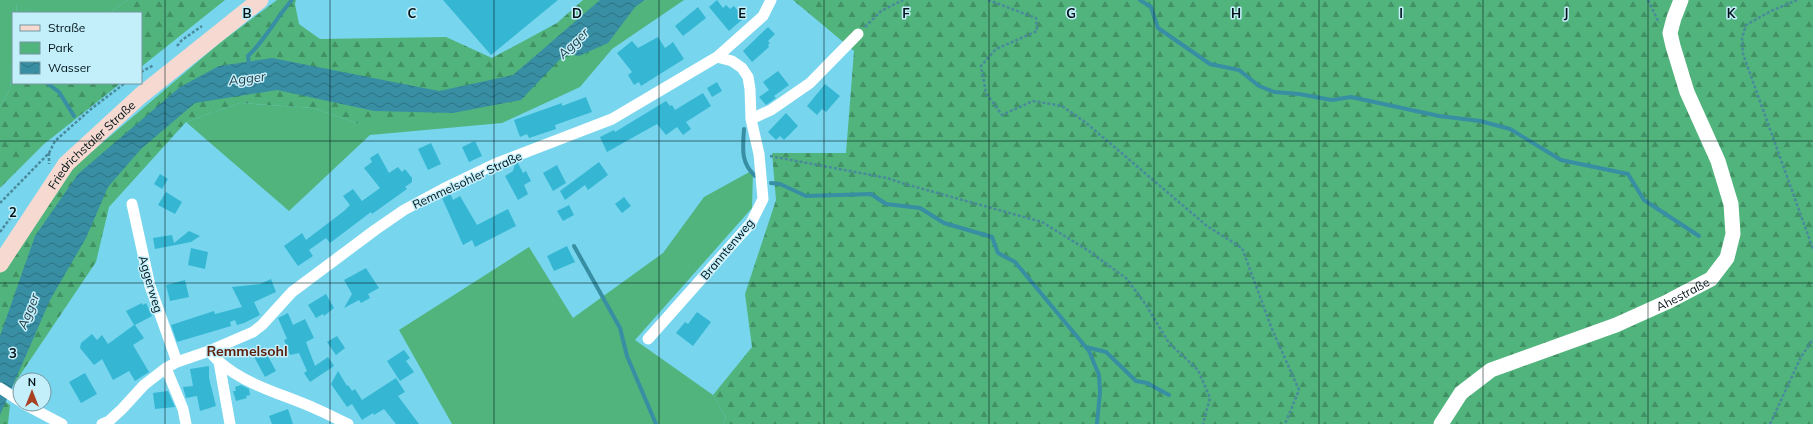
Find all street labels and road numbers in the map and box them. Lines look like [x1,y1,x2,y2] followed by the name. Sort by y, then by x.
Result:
[44,97,138,192] street label: Friedrichstaler Straße
[410,148,524,212] street label: Remmelsohler Straße
[697,215,757,283] street label: Branntenweg
[136,254,166,314] street label: Aggerweg
[1653,274,1712,314] street label: Ahestraße

